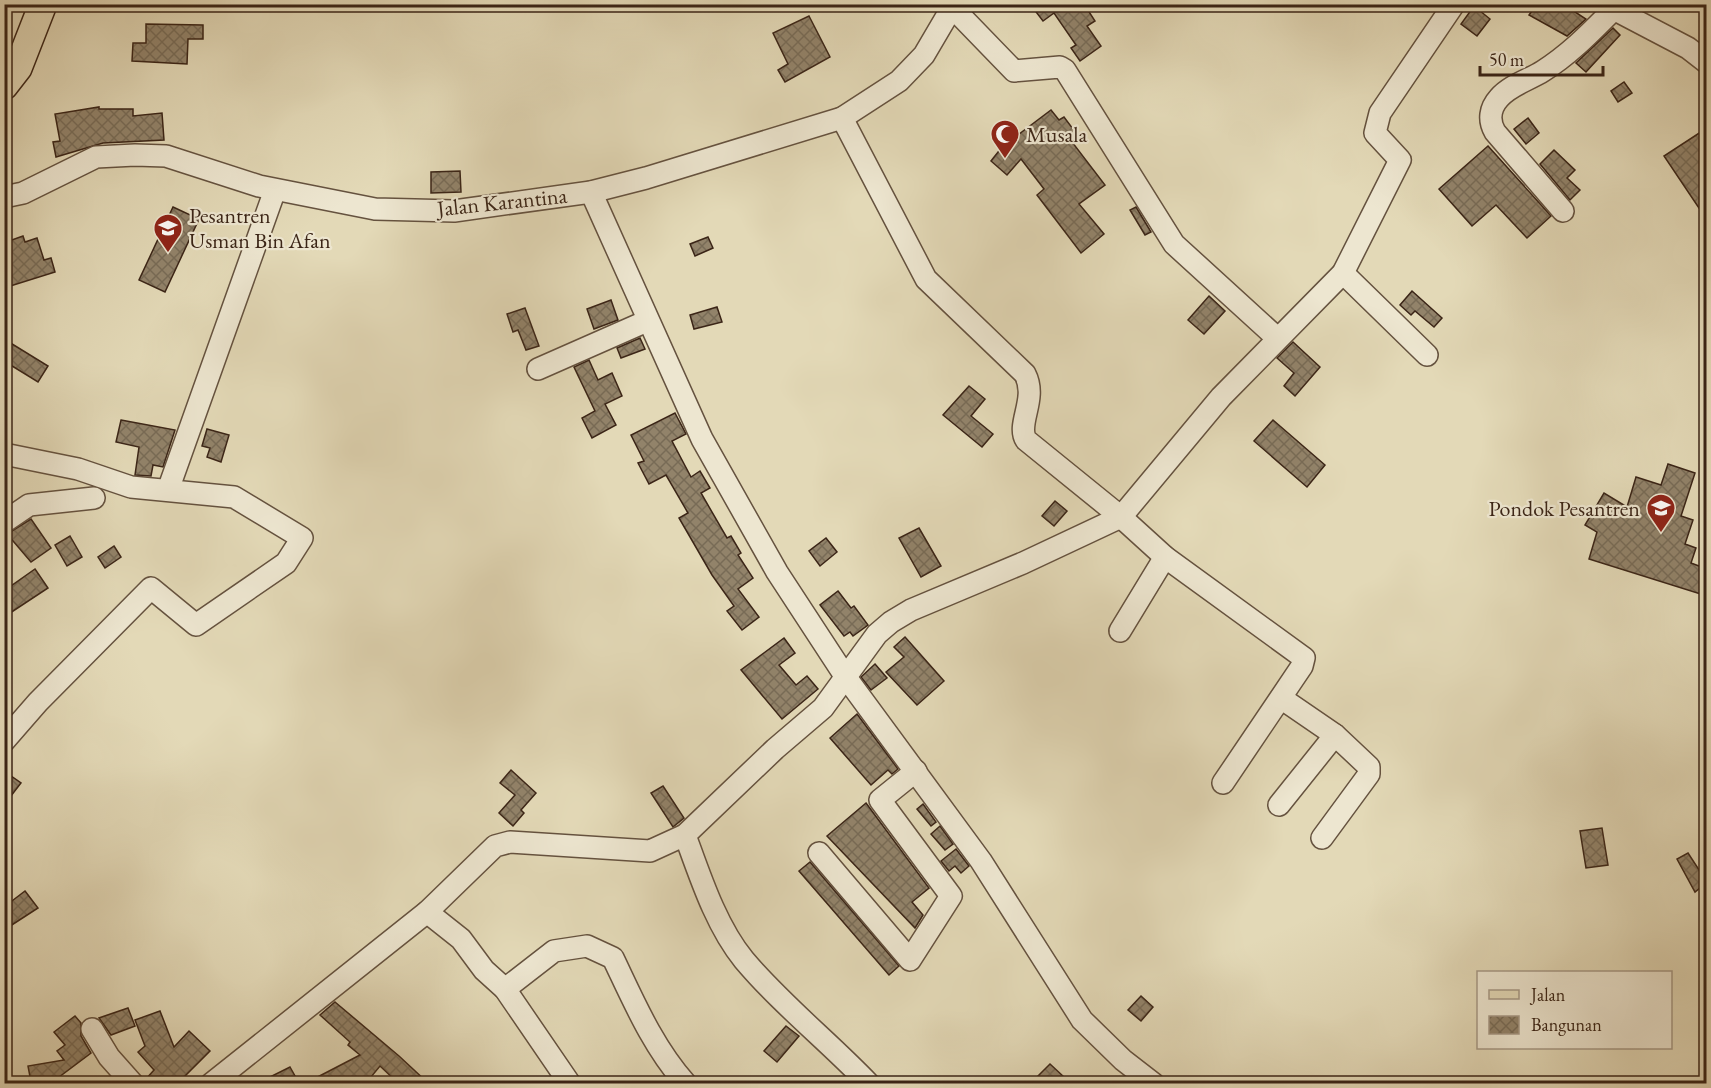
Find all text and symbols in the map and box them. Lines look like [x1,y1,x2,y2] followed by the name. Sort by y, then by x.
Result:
[1480,39,1603,77] scale bar
[1489,48,1524,71] text: 50 m
[989,118,1021,160] mosque icon: Musala
[1026,120,1088,149] place label: Musala
[434,181,569,223] street label: Jalan Karantina
[189,201,331,255] place label: Pesantren Usman Bin Afan
[152,212,184,254] school or university icon: Pesantren Usman Bin Afan
[1645,492,1677,534] school or university icon: Pondok Pesantren
[1488,494,1640,523] place label: Pondok Pesantren
[1477,971,1672,1049] legend
[1529,983,1566,1006] text: Jalan
[1531,1013,1602,1036] text: Bangunan

